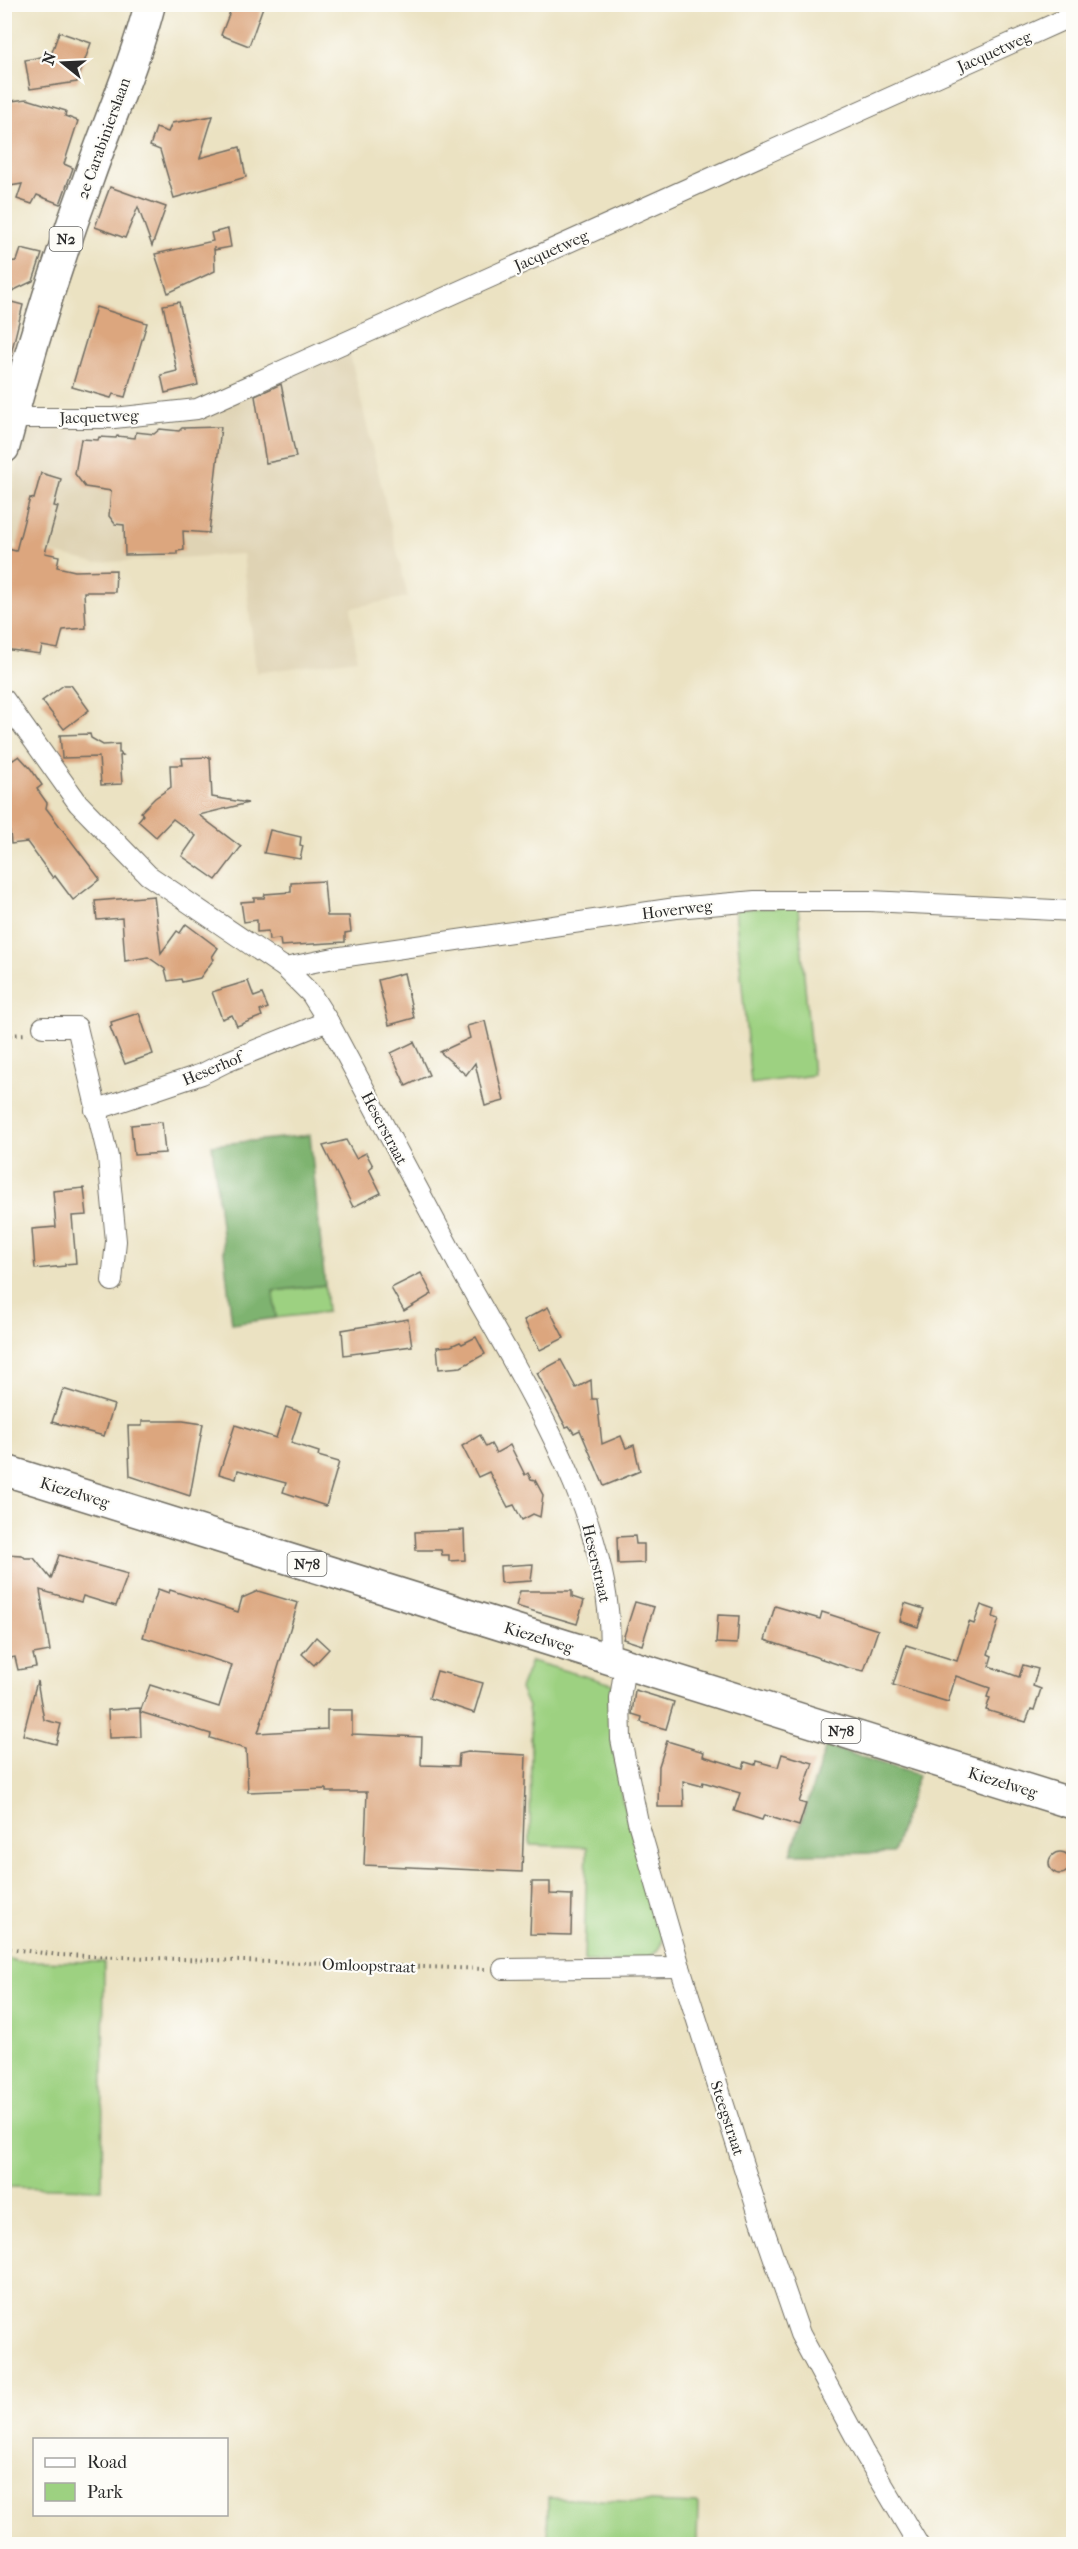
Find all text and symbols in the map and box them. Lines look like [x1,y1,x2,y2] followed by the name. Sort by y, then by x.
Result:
[952,27,1035,77] street label: Jacquetweg
[33,33,93,93] north arrow
[38,49,60,67] text: N
[73,74,135,202] street label: 2e Carabinierslaan
[509,226,592,276] street label: Jacquetweg
[50,227,82,251] road number: N2
[57,406,139,427] street label: Jacquetweg
[641,896,714,923] street label: Hoverweg
[179,1046,248,1090] street label: Heserhof
[357,1088,412,1168] street label: Heserstraat
[38,1473,112,1512] street label: Kiezelweg
[578,1522,615,1604] street label: Heserstraat
[288,1552,326,1576] road number: N78
[502,1618,576,1657] street label: Kiezelweg
[822,1719,860,1743] road number: N78
[966,1763,1040,1802] street label: Kiezelweg
[322,1954,417,1977] street label: Omloopstraat
[707,2078,749,2158] street label: Steegstraat
[33,2438,228,2516] legend
[87,2452,127,2473] text: Road
[87,2482,124,2503] text: Park

